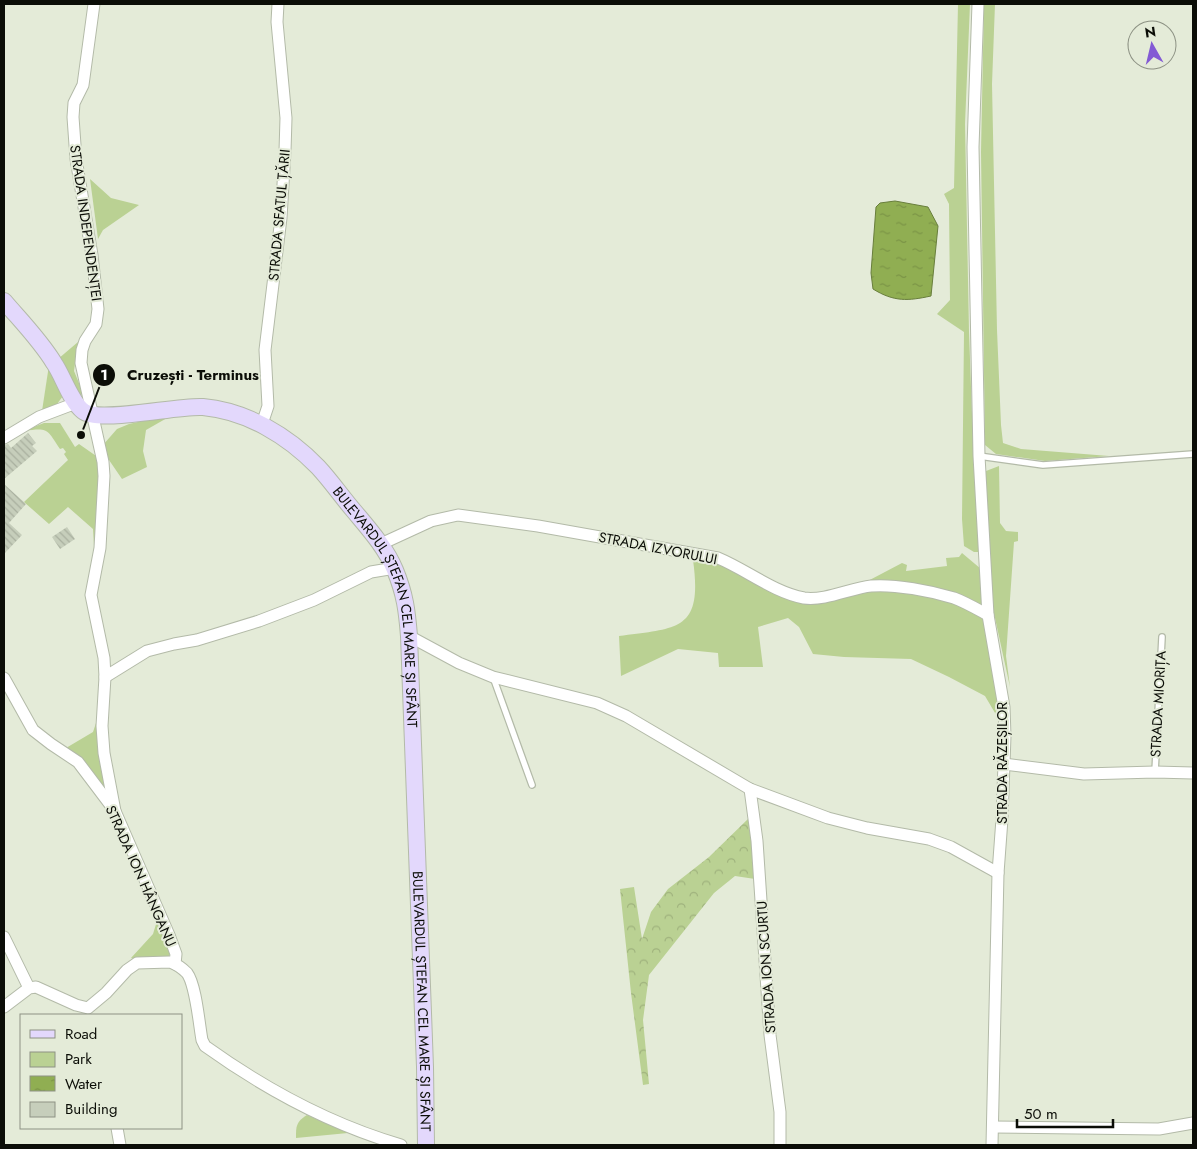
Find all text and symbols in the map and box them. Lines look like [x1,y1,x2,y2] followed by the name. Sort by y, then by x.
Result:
[1127,20,1177,70] north arrow
[1143,21,1157,43] text: N
[64,144,107,302] street label: STRADA INDEPENDENȚEI
[263,148,296,282] street label: STRADA SFATUL ȚĂRII
[92,360,269,390] callout: Cruzești - Terminus
[100,364,108,386] text: 1
[127,364,259,386] text: Cruzești - Terminus
[328,482,422,728] street label: BULEVARDUL ȘTEFAN CEL MARE ȘI SFÂNT
[597,527,719,569] street label: STRADA IZVORULUI
[1145,649,1172,758] street label: STRADA MIORIȚA
[992,702,1013,824] street label: STRADA RĂZEȘILOR
[101,802,181,950] street label: STRADA ION HÂNGANU
[408,871,436,1132] street label: BULEVARDUL ȘTEFAN CEL MARE ȘI SFÂNT
[751,900,781,1034] street label: STRADA ION SCURTU
[20,1014,182,1129] legend
[65,1023,97,1045] text: Road
[65,1048,92,1070] text: Park
[65,1073,103,1095] text: Water
[1017,1096,1113,1128] scale bar
[65,1098,117,1120] text: Building
[1024,1103,1058,1125] text: 50 m

